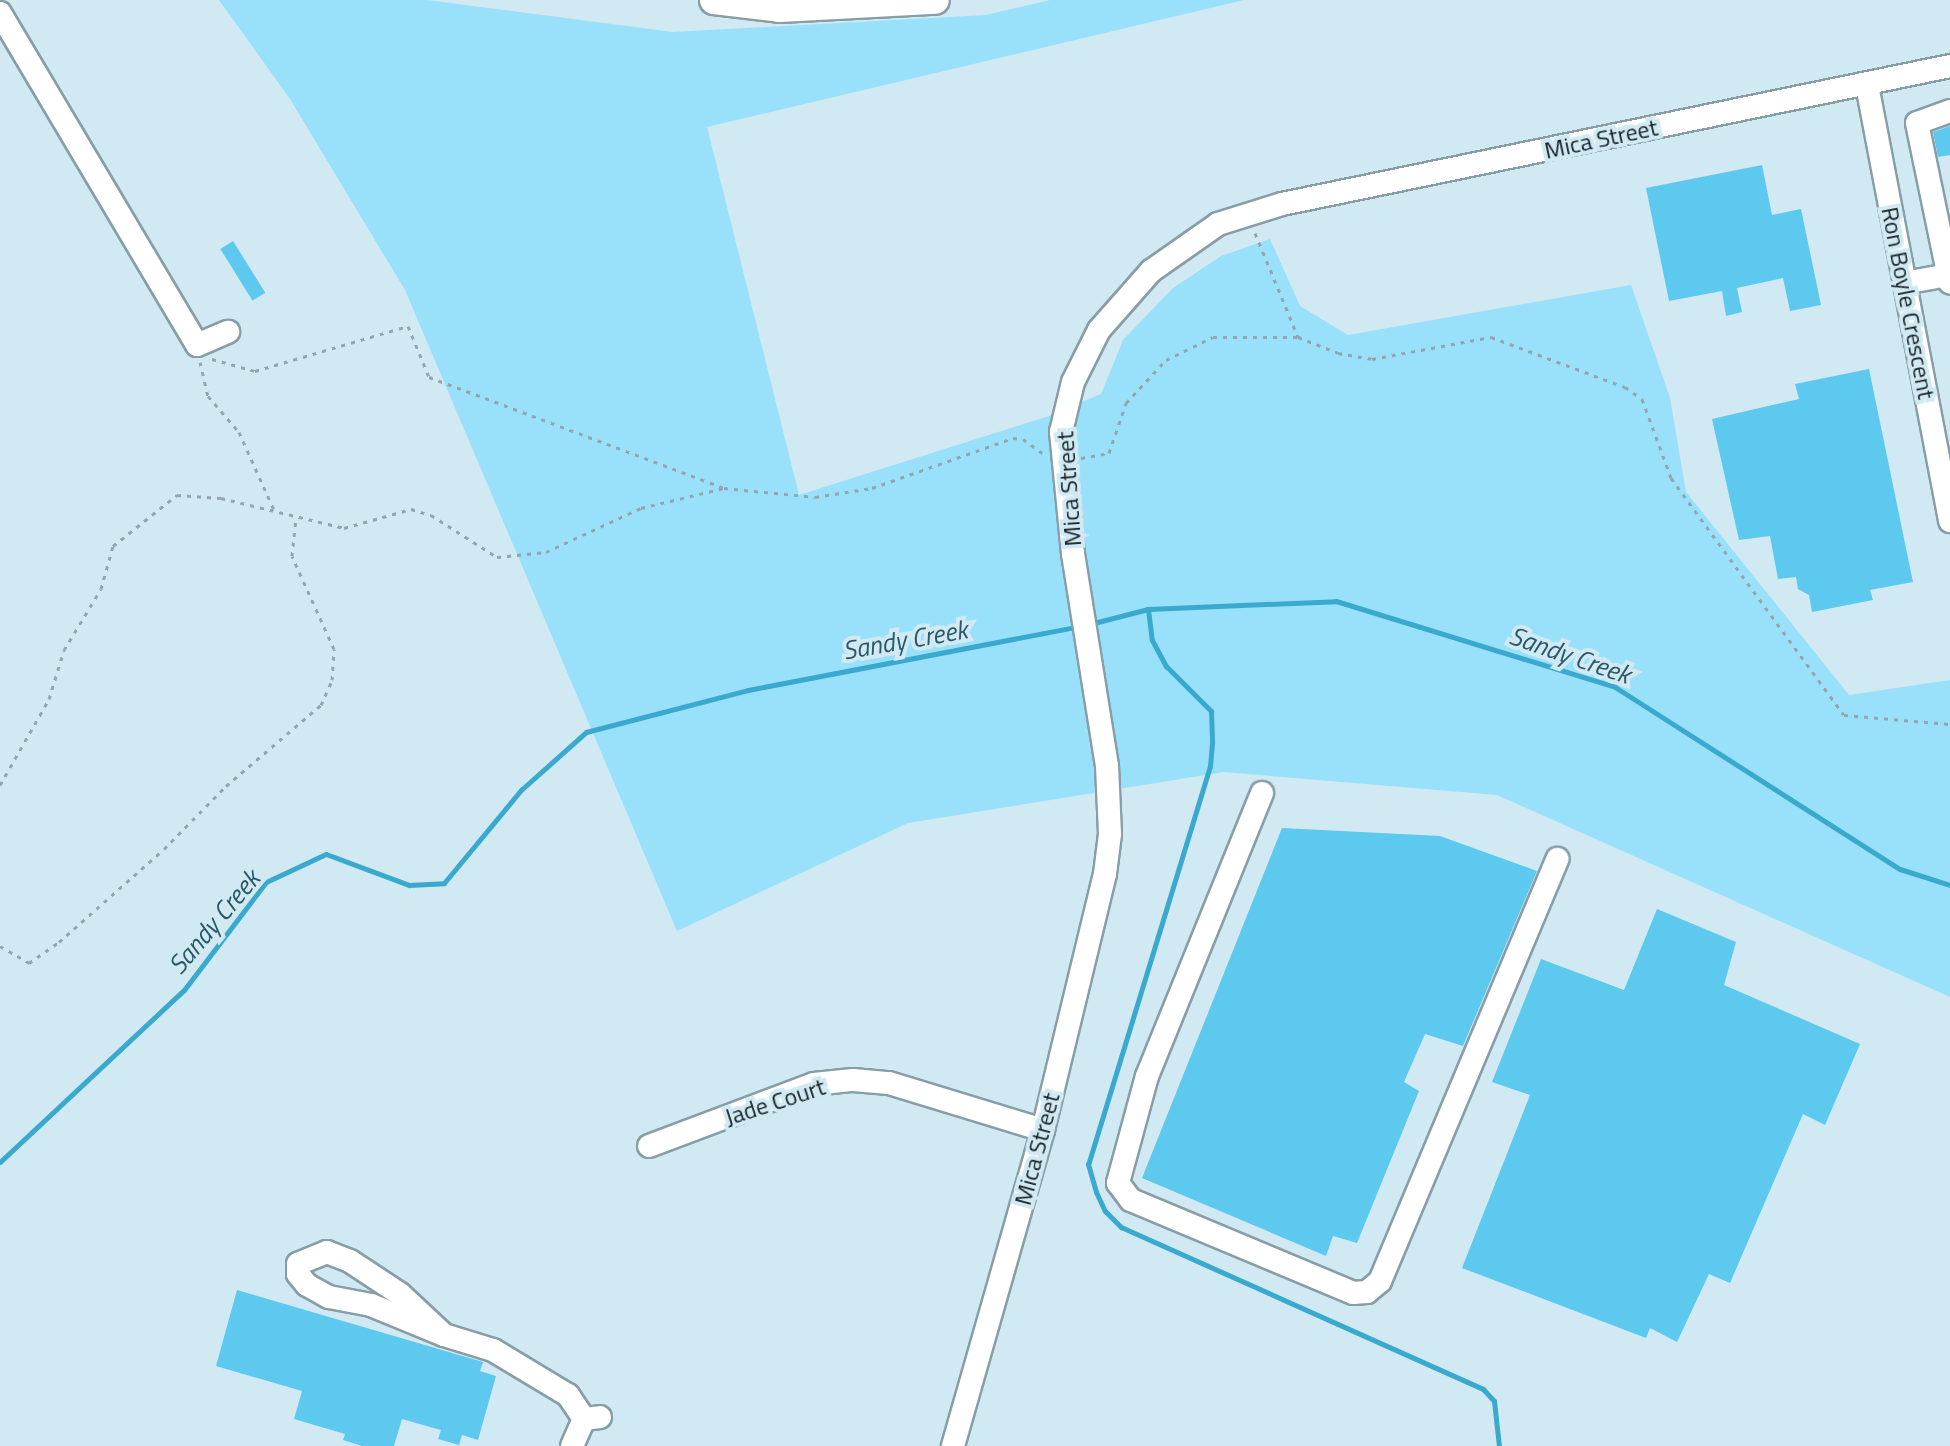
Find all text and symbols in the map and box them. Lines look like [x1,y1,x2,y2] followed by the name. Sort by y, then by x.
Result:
[1542,113,1660,165] street label: Mica Street
[1875,204,1941,402] street label: Ron Boyle Crescent
[1051,431,1087,547] street label: Mica Street
[840,614,970,666] water label: Sandy Creek
[1505,620,1635,690] water label: Sandy Creek
[162,864,266,980] water label: Sandy Creek
[721,1072,829,1132] street label: Jade Court
[1008,1090,1066,1208] street label: Mica Street

